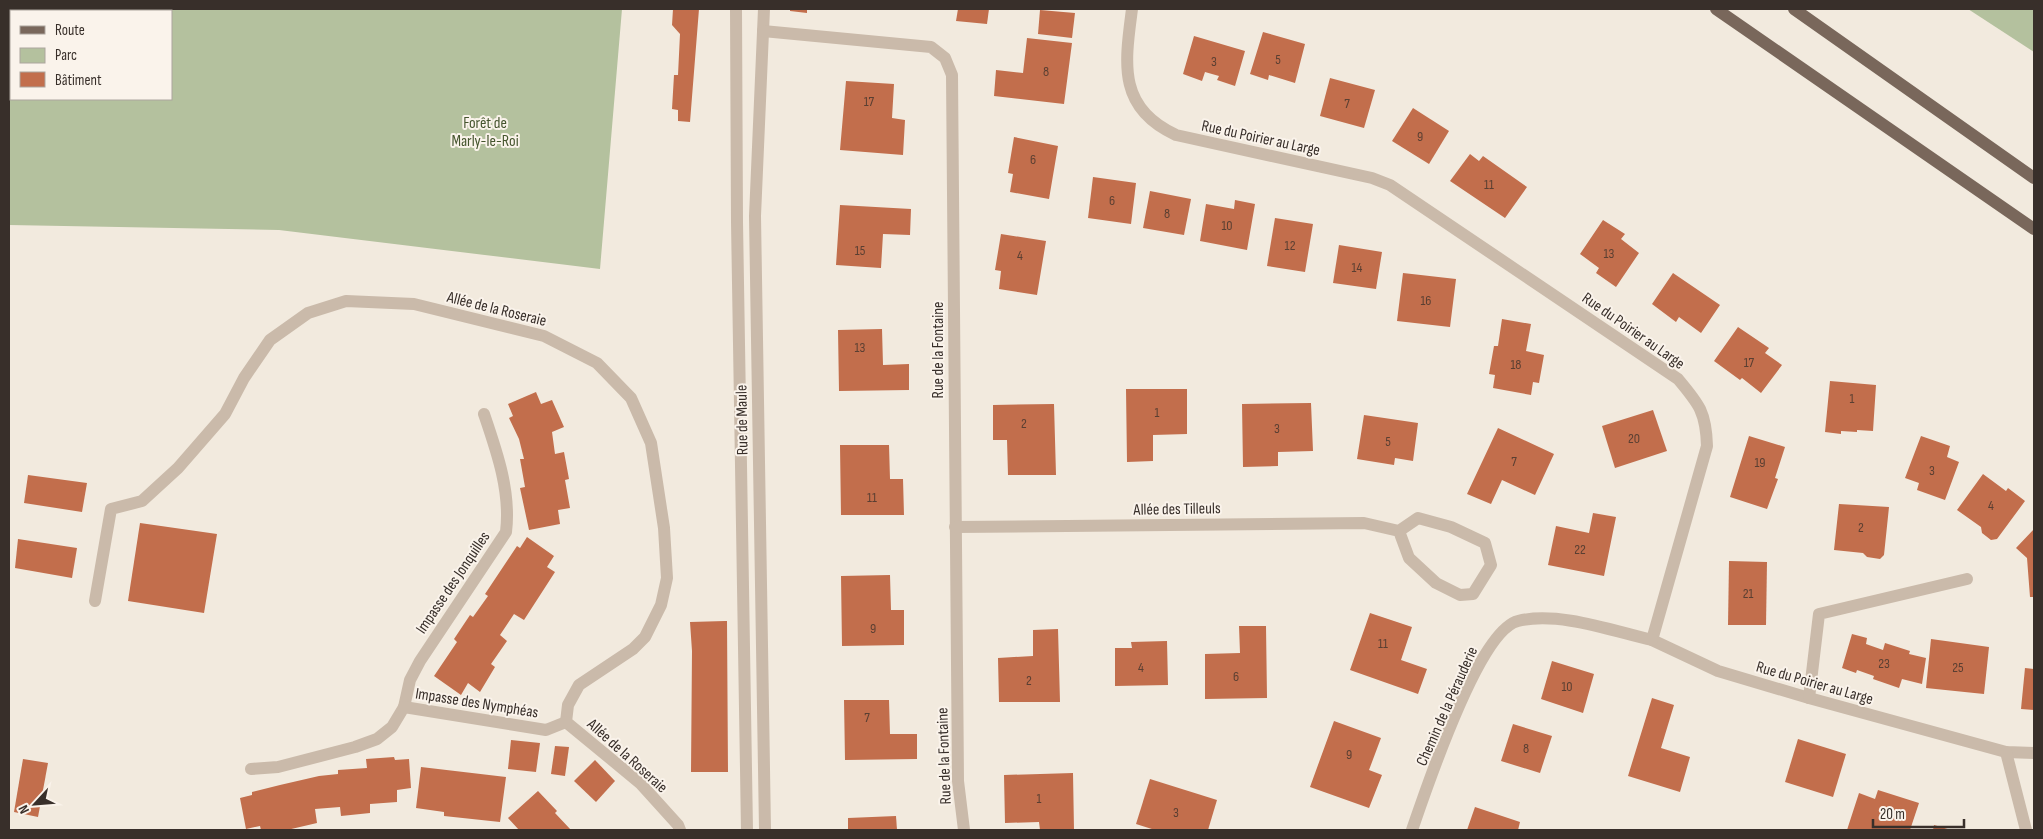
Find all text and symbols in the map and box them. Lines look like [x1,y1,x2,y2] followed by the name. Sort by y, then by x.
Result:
[10,10,172,100] legend
[55,21,85,40] text: Route
[55,46,77,65] text: Parc
[1275,51,1281,68] house number: 5
[1211,53,1217,70] house number: 3
[1043,63,1049,80] house number: 8
[55,71,102,90] text: Bâtiment
[864,93,875,110] house number: 17
[1344,95,1350,112] house number: 7
[451,114,519,151] park label: Forêt de Marly-le-Roi
[1200,117,1322,160] street label: Rue du Poirier au Large
[1417,128,1423,145] house number: 9
[1030,151,1036,168] house number: 6
[1484,176,1494,193] house number: 11
[1109,192,1115,209] house number: 6
[1164,205,1170,222] house number: 8
[1221,217,1233,234] house number: 10
[1285,237,1296,254] house number: 12
[855,242,866,259] house number: 15
[1604,245,1615,262] house number: 13
[1017,247,1023,264] house number: 4
[1352,259,1363,276] house number: 14
[444,288,548,331] street label: Allée de la Roseraie
[1578,289,1688,374] street label: Rue du Poirier au Large
[1420,292,1432,309] house number: 16
[929,301,948,399] street label: Rue de la Fontaine
[855,339,866,356] house number: 13
[1744,354,1755,371] house number: 17
[1510,356,1522,373] house number: 18
[732,385,753,455] street label: Rue de Maule
[1850,390,1855,407] house number: 1
[1155,404,1160,421] house number: 1
[1021,415,1027,432] house number: 2
[1274,420,1280,437] house number: 3
[1628,430,1640,447] house number: 20
[1385,433,1391,450] house number: 5
[1511,453,1517,470] house number: 7
[1754,454,1766,471] house number: 19
[1929,462,1935,479] house number: 3
[867,489,877,506] house number: 11
[1988,497,1994,514] house number: 4
[1132,499,1221,520] street label: Allée des Tilleuls
[1858,519,1864,536] house number: 2
[412,528,495,638] street label: Impasse des Jonquilles
[1574,541,1586,558] house number: 22
[1743,585,1753,602] house number: 21
[870,620,876,637] house number: 9
[1378,635,1388,652] house number: 11
[1413,644,1482,769] street label: Chemin de la Pérauderie
[1878,655,1890,672] house number: 23
[1754,658,1875,709] street label: Rue du Poirier au Large
[1138,659,1144,676] house number: 4
[1952,659,1964,676] house number: 25
[1233,668,1239,685] house number: 6
[1026,672,1032,689] house number: 2
[1561,678,1573,695] house number: 10
[414,684,540,723] street label: Impasse des Nymphéas
[933,707,956,805] street label: Rue de la Fontaine
[864,709,870,726] house number: 7
[582,714,671,797] street label: Allée de la Roseraie
[1523,740,1529,757] house number: 8
[1346,746,1352,763] house number: 9
[10,779,60,829] north arrow
[1037,790,1042,807] house number: 1
[1873,796,1964,828] scale bar
[14,802,33,817] text: N
[1173,804,1179,821] house number: 3
[1880,805,1905,824] text: 20 m

